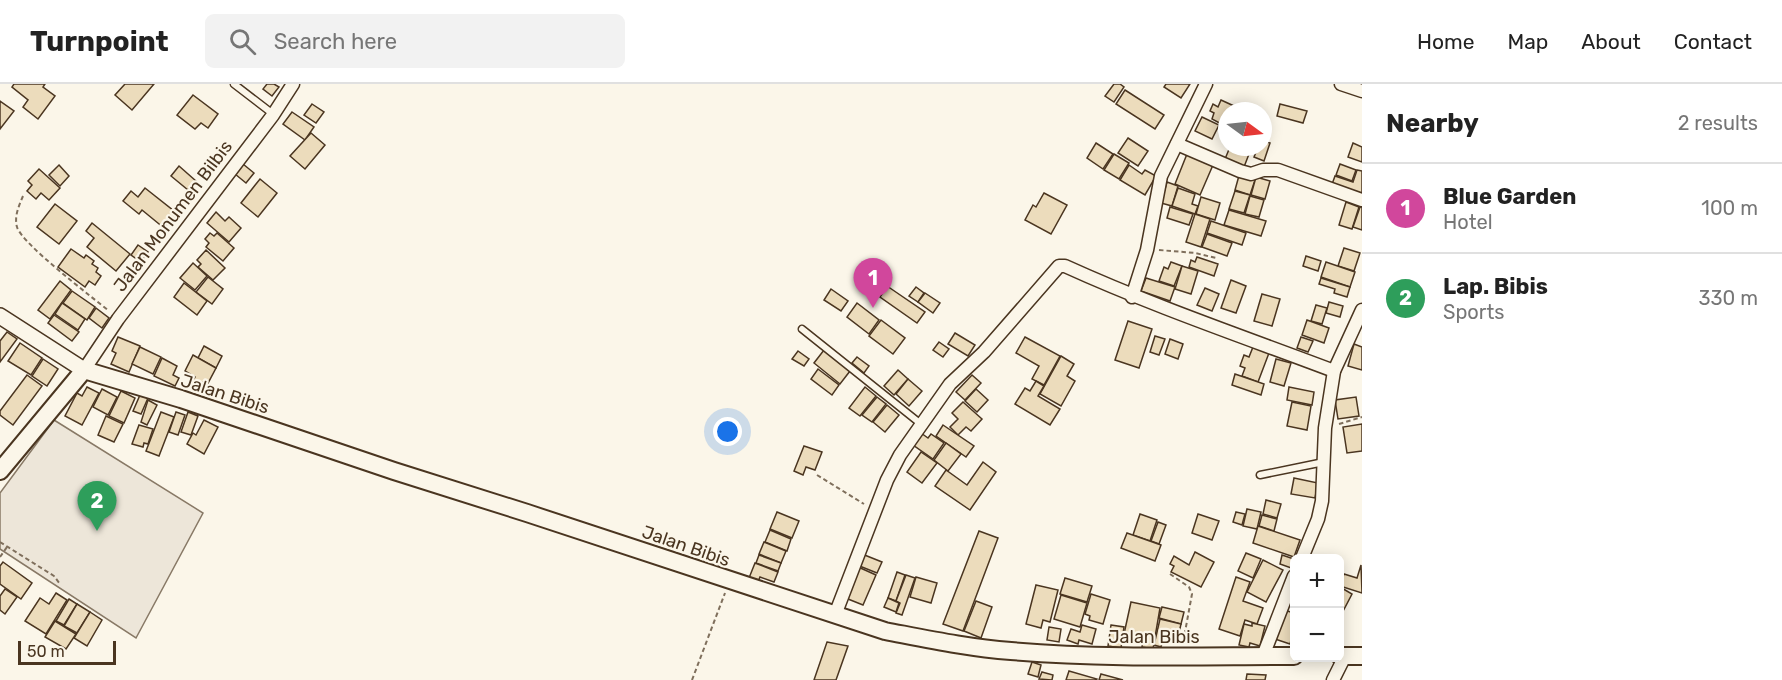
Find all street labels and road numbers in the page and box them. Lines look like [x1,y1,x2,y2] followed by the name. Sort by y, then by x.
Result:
[109,136,237,296] street label: Jalan Monumen Bilbis
[178,369,272,419] street label: Jalan Bibis
[639,521,733,571] street label: Jalan Bibis
[1108,626,1200,648] street label: Jalan Bibis

